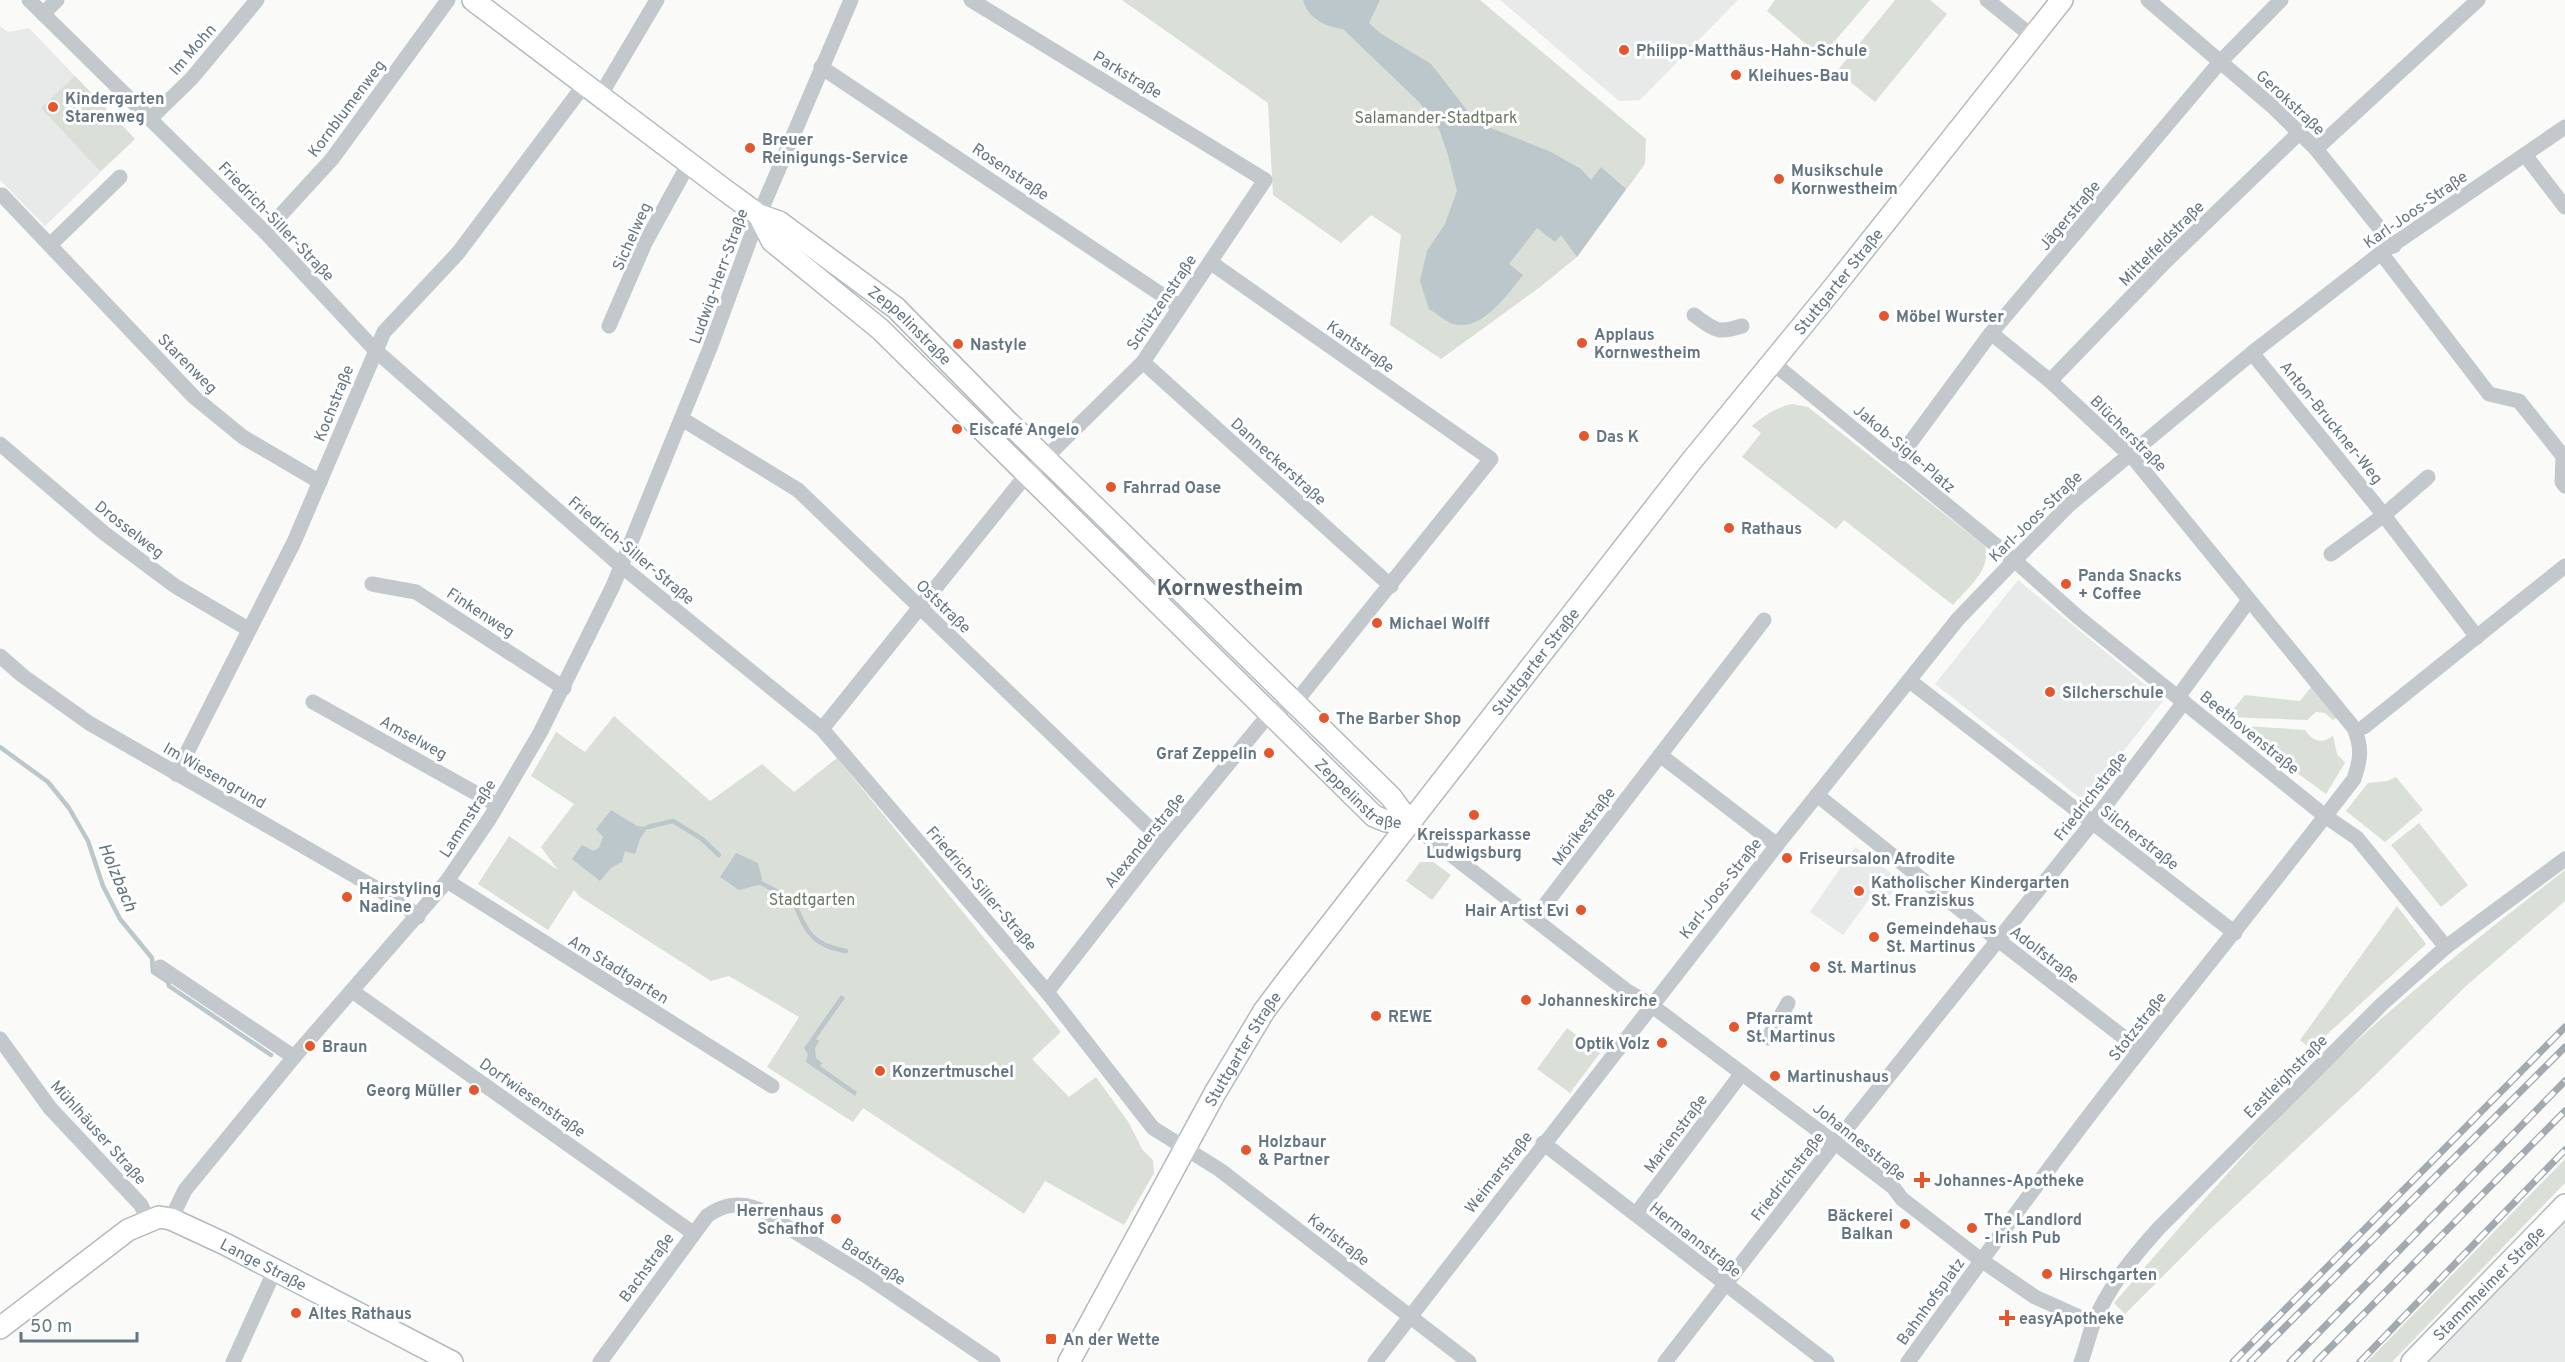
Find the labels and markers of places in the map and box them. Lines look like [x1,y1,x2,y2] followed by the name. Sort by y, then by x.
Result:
[1636,42,1867,62] place label: Philipp-Matthäus-Hahn-Schule
[1617,43,1631,57] marker: Philipp-Matthäus-Hahn-Schule
[1748,67,1849,87] place label: Kleihues-Bau
[1729,68,1743,82] marker: Kleihues-Bau
[65,90,165,128] place label: Kindergarten Starenweg
[46,100,60,114] marker: Kindergarten Starenweg
[762,131,908,169] place label: Breuer Reinigungs-Service
[743,141,757,155] marker: Breuer Reinigungs-Service
[1791,162,1898,200] place label: Musikschule Kornwestheim
[1772,172,1786,186] marker: Musikschule Kornwestheim
[1896,308,2004,328] place label: Möbel Wurster
[1877,309,1891,323] marker: Möbel Wurster
[1594,326,1701,364] place label: Applaus Kornwestheim
[970,336,1027,356] place label: Nastyle
[1575,336,1589,350] marker: Applaus Kornwestheim
[951,337,965,351] marker: Nastyle
[969,421,1079,441] place label: Eiscafé Angelo
[950,422,964,436] marker: Eiscafé Angelo
[1596,428,1639,448] place label: Das K
[1577,429,1591,443] marker: Das K
[1123,479,1221,499] place label: Fahrrad Oase
[1104,480,1118,494] marker: Fahrrad Oase
[1741,520,1802,540] place label: Rathaus
[1722,521,1736,535] marker: Rathaus
[2078,567,2182,605] place label: Panda Snacks + Coffee
[2059,577,2073,591] marker: Panda Snacks + Coffee
[1389,615,1490,635] place label: Michael Wolff
[1370,616,1384,630] marker: Michael Wolff
[2062,684,2164,704] place label: Silcherschule
[2043,685,2057,699] marker: Silcherschule
[1336,710,1461,730] place label: The Barber Shop
[1317,711,1331,725] marker: The Barber Shop
[1156,745,1257,765] place label: Graf Zeppelin
[1262,746,1276,760] marker: Graf Zeppelin
[1467,808,1481,822] marker: Kreissparkasse Ludwigsburg
[1417,826,1531,864] place label: Kreissparkasse Ludwigsburg
[1799,850,1955,870] place label: Friseursalon Afrodite
[1780,851,1794,865] marker: Friseursalon Afrodite
[1871,874,2069,912] place label: Katholischer Kindergarten St. Franziskus
[359,880,441,918] place label: Hairstyling Nadine
[1852,884,1866,898] marker: Katholischer Kindergarten St. Franziskus
[340,890,354,904] marker: Hairstyling Nadine
[1465,902,1569,922] place label: Hair Artist Evi
[1574,903,1588,917] marker: Hair Artist Evi
[1886,920,1997,958] place label: Gemeindehaus St. Martinus
[1867,930,1881,944] marker: Gemeindehaus St. Martinus
[1827,959,1917,979] place label: St. Martinus
[1808,960,1822,974] marker: St. Martinus
[1538,992,1657,1012] place label: Johanneskirche
[1519,993,1533,1007] marker: Johanneskirche
[1388,1008,1432,1028] place label: REWE
[1369,1009,1383,1023] marker: REWE
[1746,1010,1836,1048] place label: Pfarramt St. Martinus
[1727,1020,1741,1034] marker: Pfarramt St. Martinus
[1575,1035,1650,1055] place label: Optik Volz
[1655,1036,1669,1050] marker: Optik Volz
[322,1038,367,1058] place label: Braun
[303,1039,317,1053] marker: Braun
[892,1063,1014,1083] place label: Konzertmuschel
[873,1064,887,1078] marker: Konzertmuschel
[1787,1068,1889,1088] place label: Martinushaus
[1768,1069,1782,1083] marker: Martinushaus
[366,1082,462,1102] place label: Georg Müller
[467,1083,481,1097] marker: Georg Müller
[1258,1133,1330,1171] place label: Holzbaur & Partner
[1239,1143,1253,1157] marker: Holzbaur & Partner
[1934,1172,2084,1192] place label: Johannes-Apotheke
[1915,1173,1929,1187] marker: Johannes-Apotheke
[737,1202,824,1240] place label: Herrenhaus Schafhof
[1827,1207,1893,1245] place label: Bäckerei Balkan
[1984,1211,2082,1249] place label: The Landlord - Irish Pub
[829,1212,843,1226] marker: Herrenhaus Schafhof
[1898,1217,1912,1231] marker: Bäckerei Balkan
[1965,1221,1979,1235] marker: The Landlord - Irish Pub
[2059,1266,2157,1286] place label: Hirschgarten
[2040,1267,2054,1281] marker: Hirschgarten
[308,1305,412,1325] place label: Altes Rathaus
[289,1306,303,1320] marker: Altes Rathaus
[2019,1310,2124,1330] place label: easyApotheke
[2000,1311,2014,1325] marker: easyApotheke
[1063,1331,1160,1351] place label: An der Wette
[1044,1332,1058,1346] marker: An der Wette

